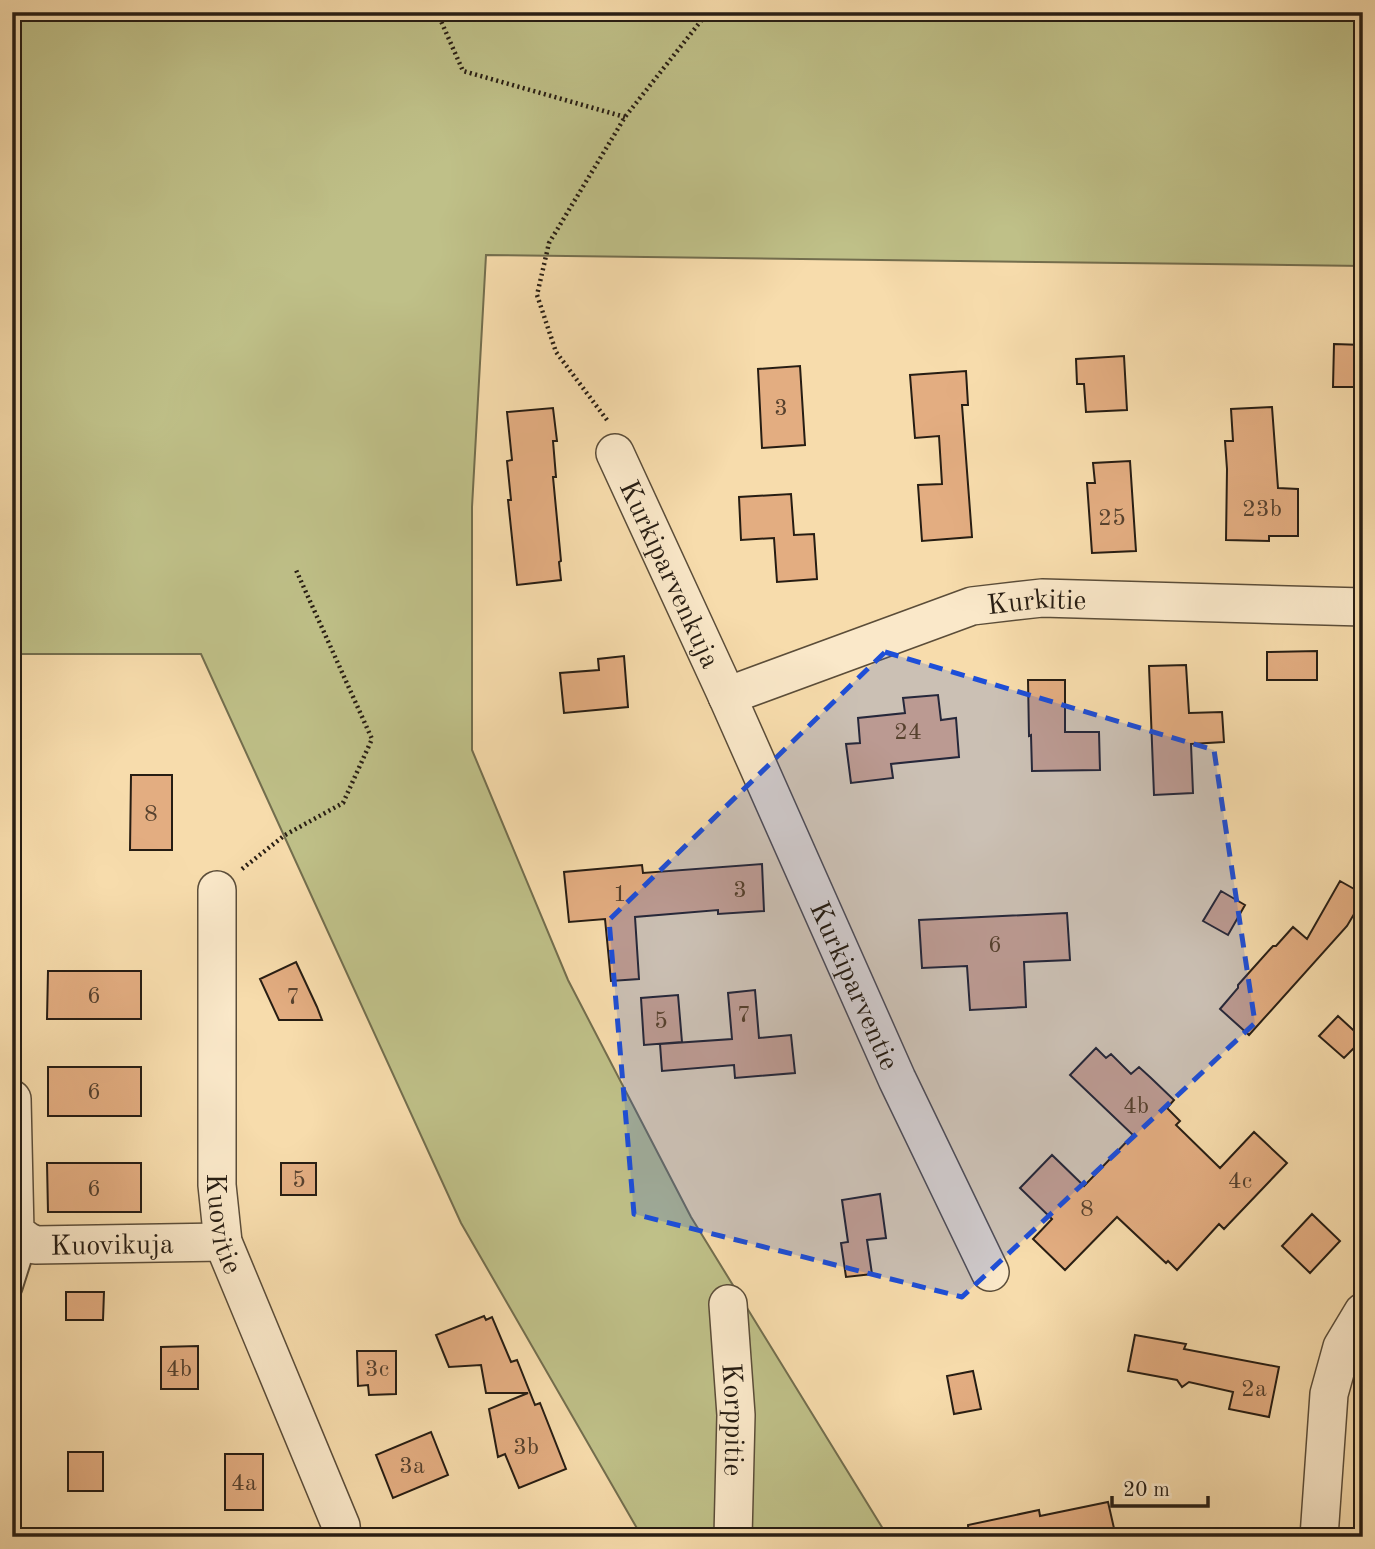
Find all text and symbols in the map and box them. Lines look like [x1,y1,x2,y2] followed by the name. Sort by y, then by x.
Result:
[774,397,788,421] house number: 3
[613,477,723,673] street label: Kurkiparvenkuja
[1242,498,1282,522] house number: 23b
[1098,507,1126,531] house number: 25
[986,586,1087,621] street label: Kurkitie
[894,721,922,745] house number: 24
[144,803,158,827] house number: 8
[733,879,747,903] house number: 3
[613,883,627,907] house number: 1
[803,898,902,1075] street label: Kurkiparventie
[988,934,1002,958] house number: 6
[87,985,101,1009] house number: 6
[286,986,300,1010] house number: 7
[737,1004,751,1028] house number: 7
[654,1010,668,1034] house number: 5
[87,1081,101,1105] house number: 6
[1123,1095,1149,1119] house number: 4b
[292,1169,306,1193] house number: 5
[1228,1170,1252,1194] house number: 4c
[200,1173,246,1278] street label: Kuovitie
[87,1178,101,1202] house number: 6
[1080,1198,1094,1222] house number: 8
[50,1232,174,1262] street label: Kuovikuja
[166,1358,192,1382] house number: 4b
[365,1358,389,1382] house number: 3c
[715,1362,747,1477] street label: Korppitie
[1241,1378,1267,1402] house number: 2a
[513,1436,539,1460] house number: 3b
[399,1455,425,1479] house number: 3a
[1112,1465,1209,1509] scale bar
[231,1472,257,1496] house number: 4a
[1123,1480,1170,1501] text: 20 m

